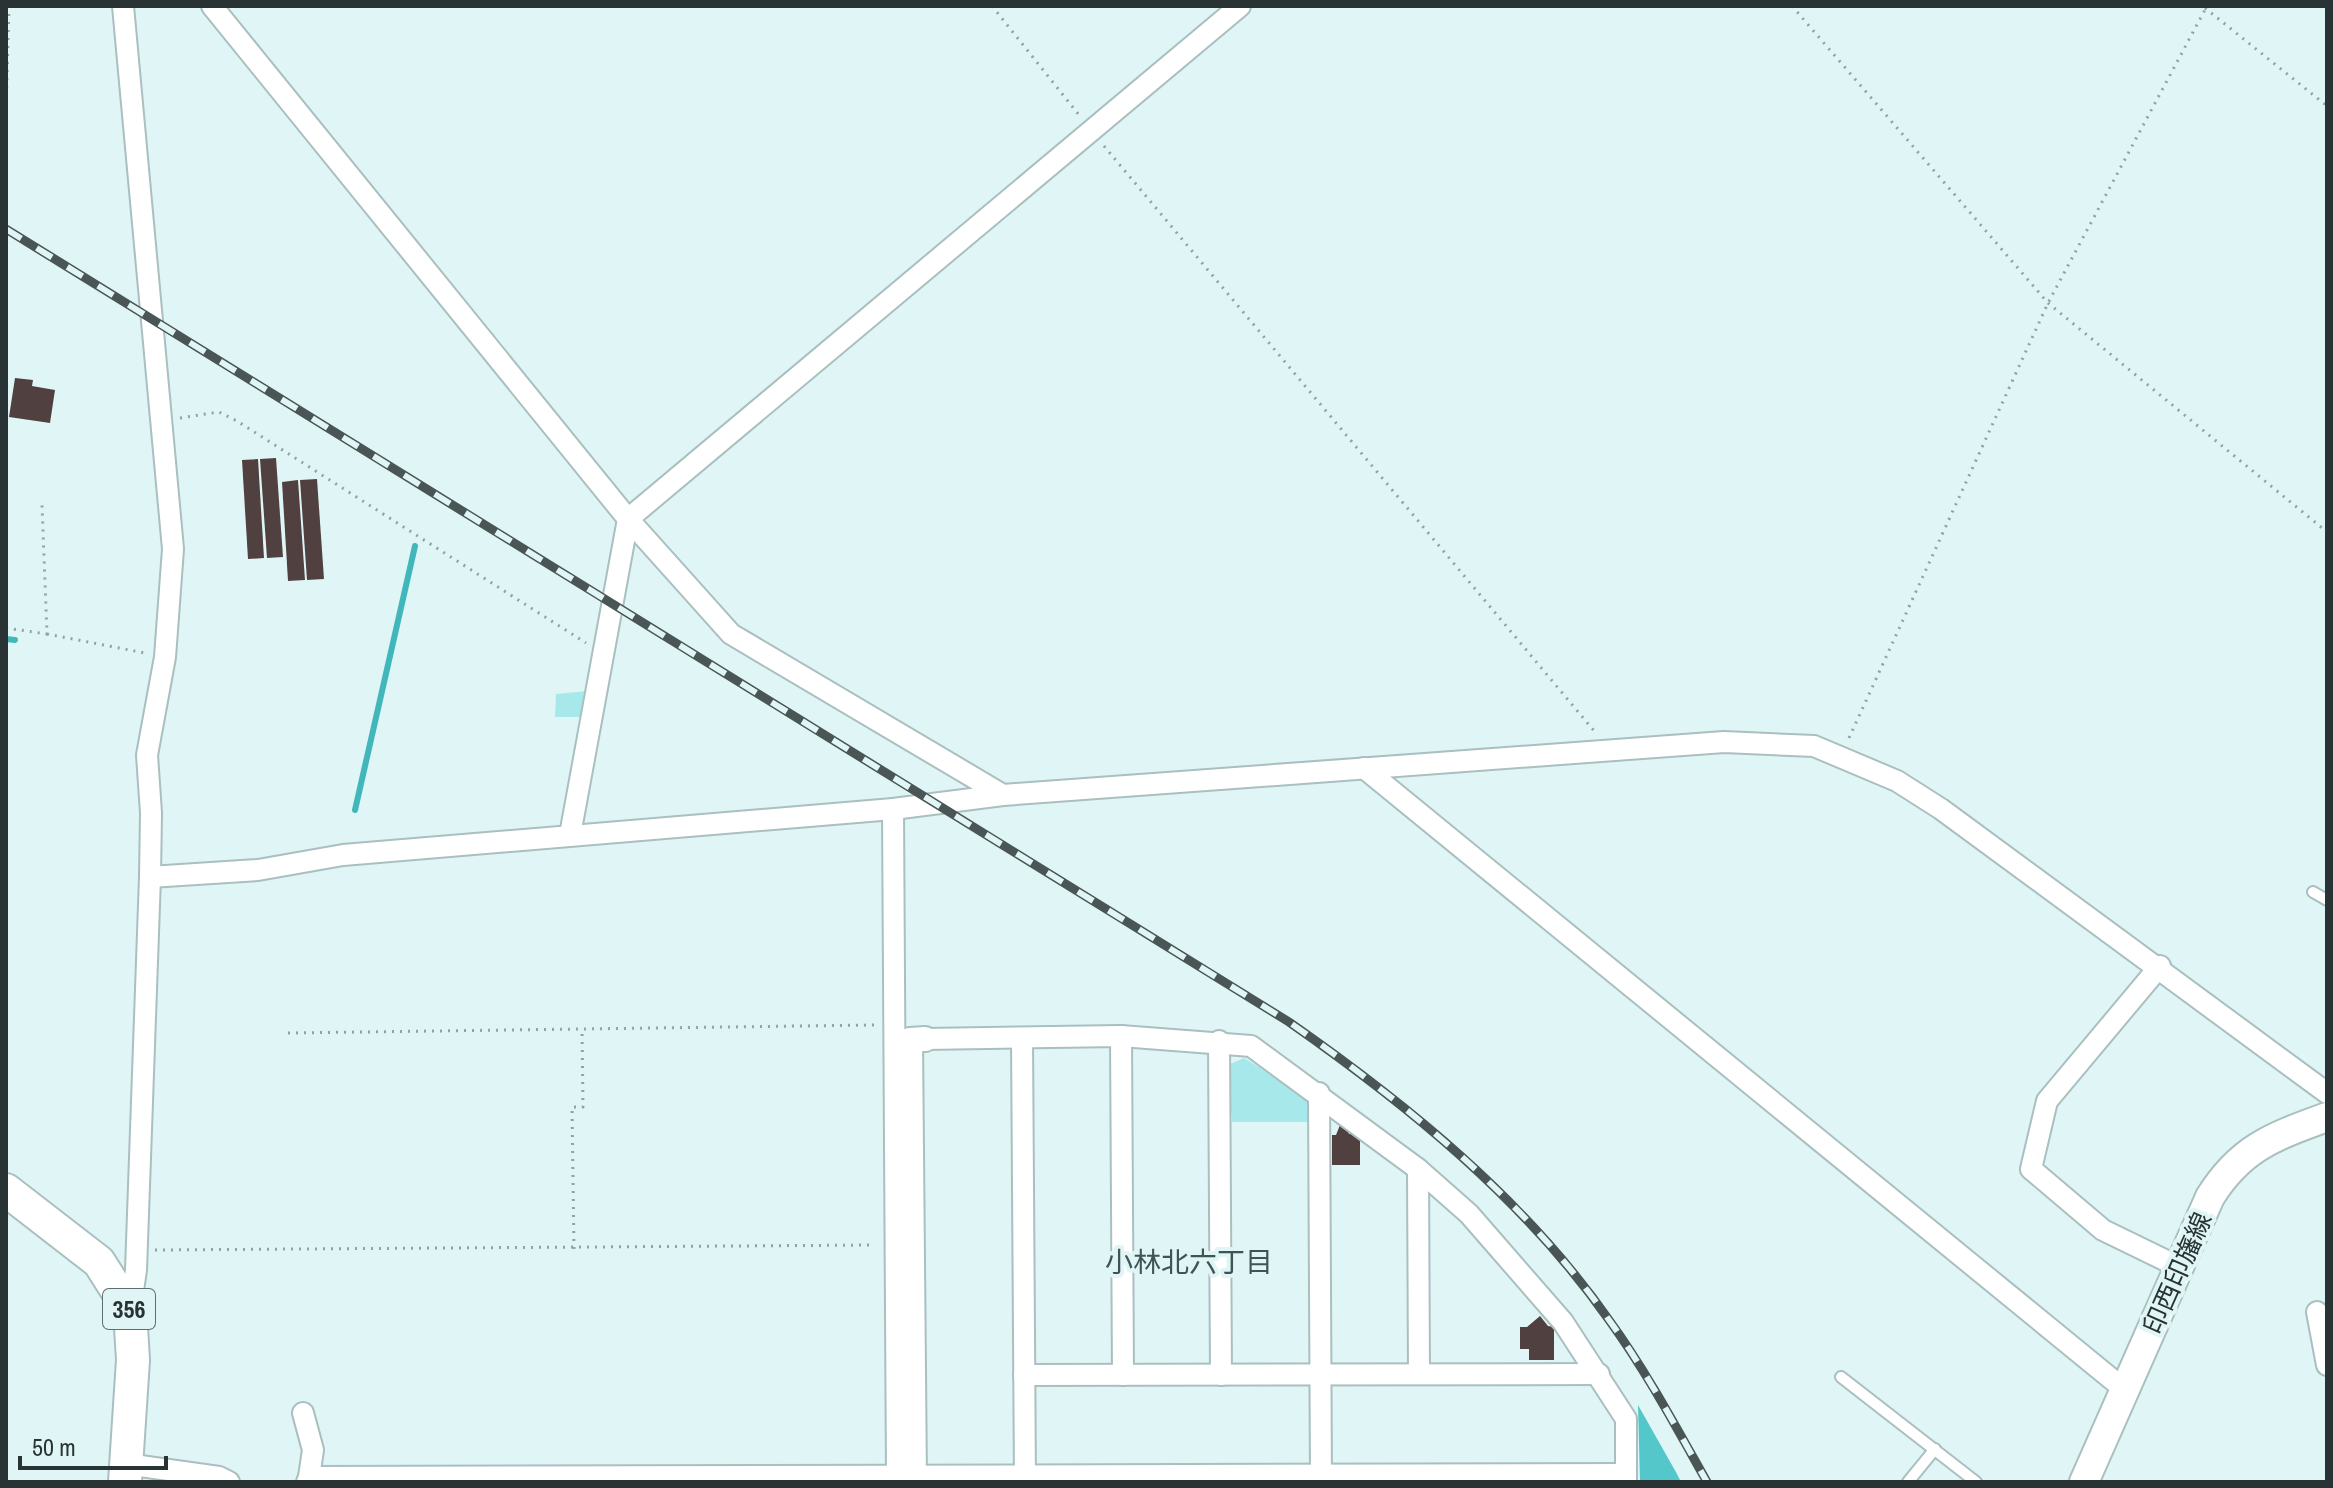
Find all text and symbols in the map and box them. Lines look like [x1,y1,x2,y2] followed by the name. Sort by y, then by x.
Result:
[2135,1206,2219,1340] street label: 印西印旛線
[1105,1243,1273,1281] district label: 小林北六丁目
[103,1289,155,1329] road number: 356
[20,1420,166,1470] scale bar
[32,1431,76,1463] text: 50 m

